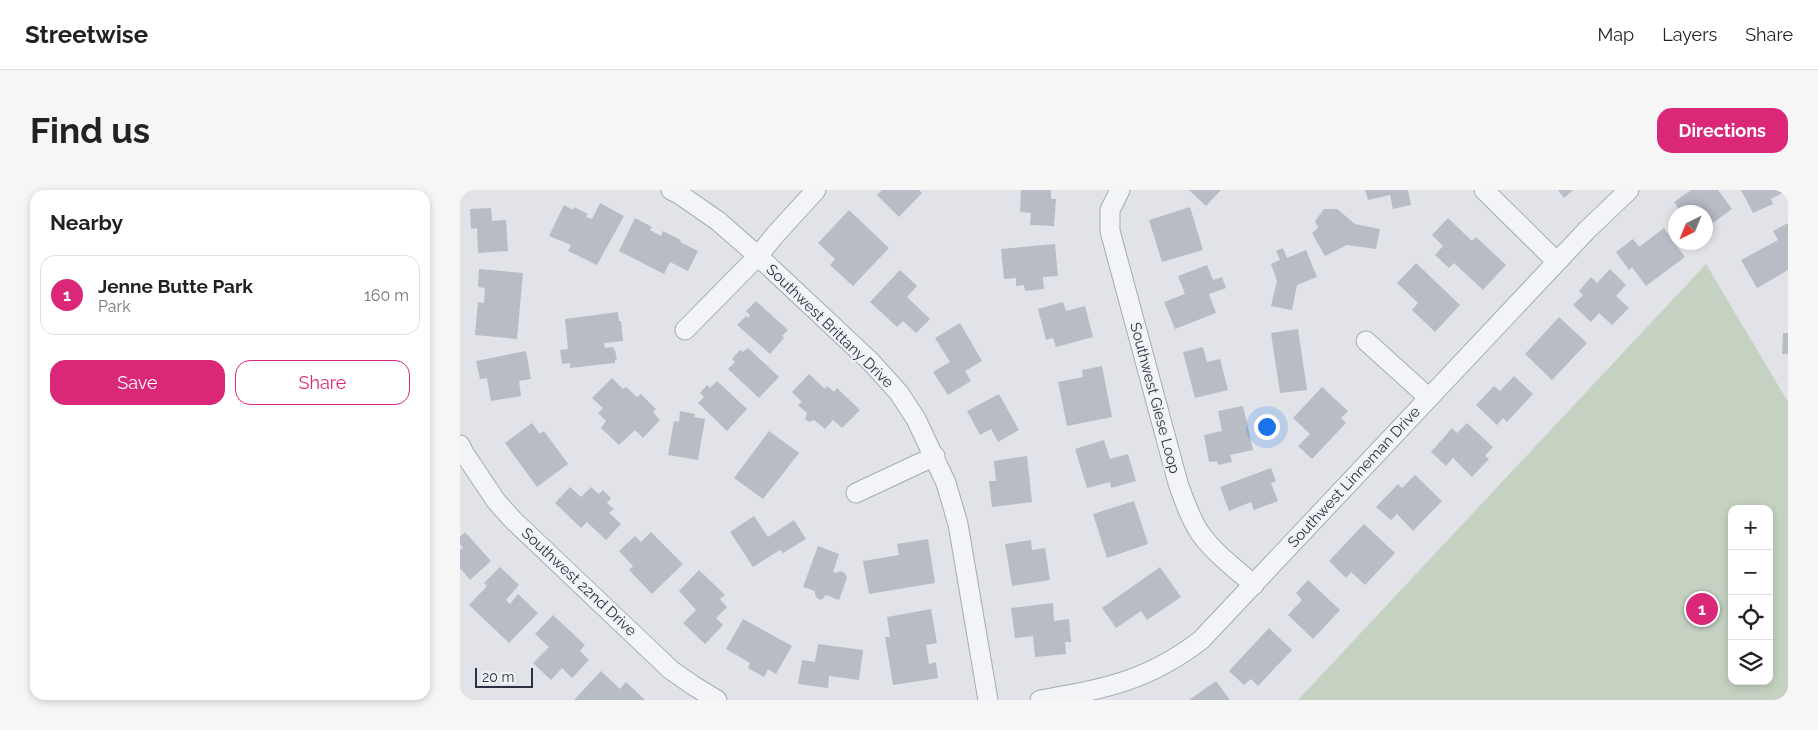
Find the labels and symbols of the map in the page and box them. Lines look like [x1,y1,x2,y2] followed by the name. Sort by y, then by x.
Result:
[1668,205,1713,250] north arrow
[763,260,898,392] street label: Southwest Brittany Drive
[1126,320,1184,476] street label: Southwest Giese Loop
[1284,403,1424,551] street label: Southwest Linneman Drive
[1254,414,1280,440] your location
[518,524,640,640] street label: Southwest 22nd Drive
[1686,590,1718,628] pin: 1
[475,665,532,688] scale bar

